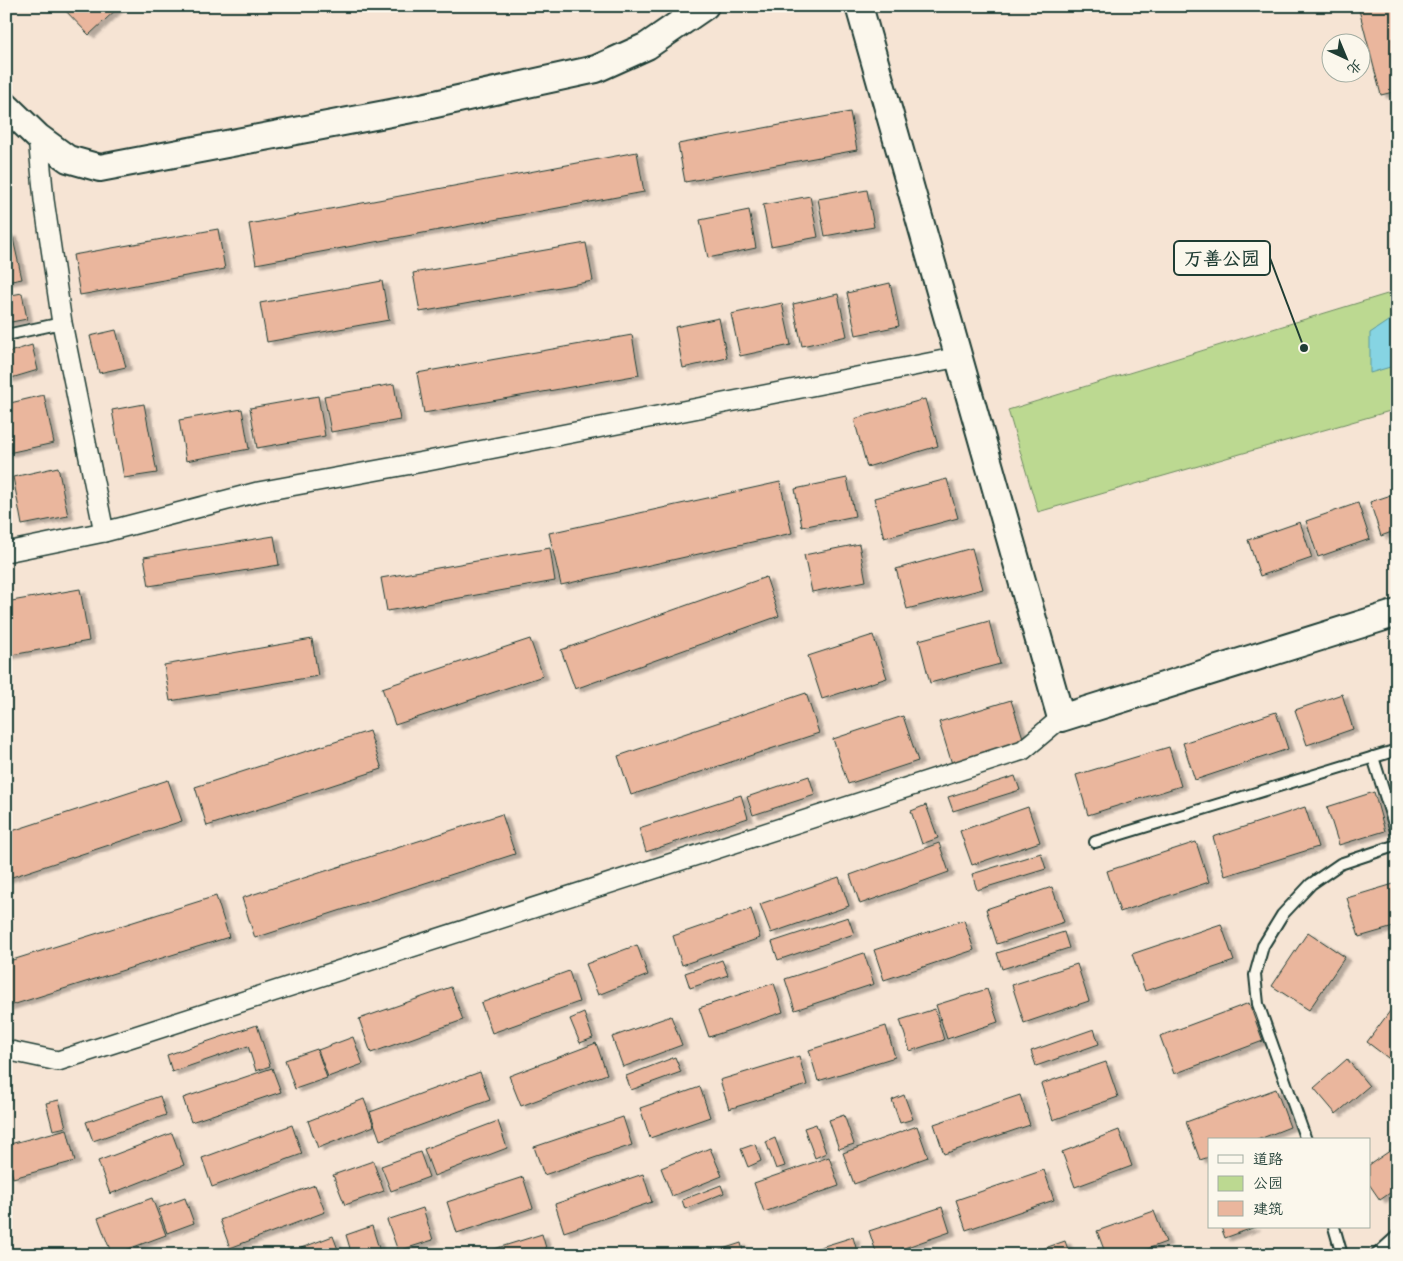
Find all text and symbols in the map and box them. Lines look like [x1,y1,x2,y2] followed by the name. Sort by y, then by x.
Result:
[1320,32,1370,82] north arrow
[1344,56,1366,78] text: 北
[1174,241,1270,275] callout: 万善公园
[1184,247,1260,271] text: 万善公园
[1208,1138,1370,1228] legend
[1253,1150,1283,1169] text: 道路
[1253,1174,1283,1193] text: 公园
[1253,1200,1283,1219] text: 建筑

